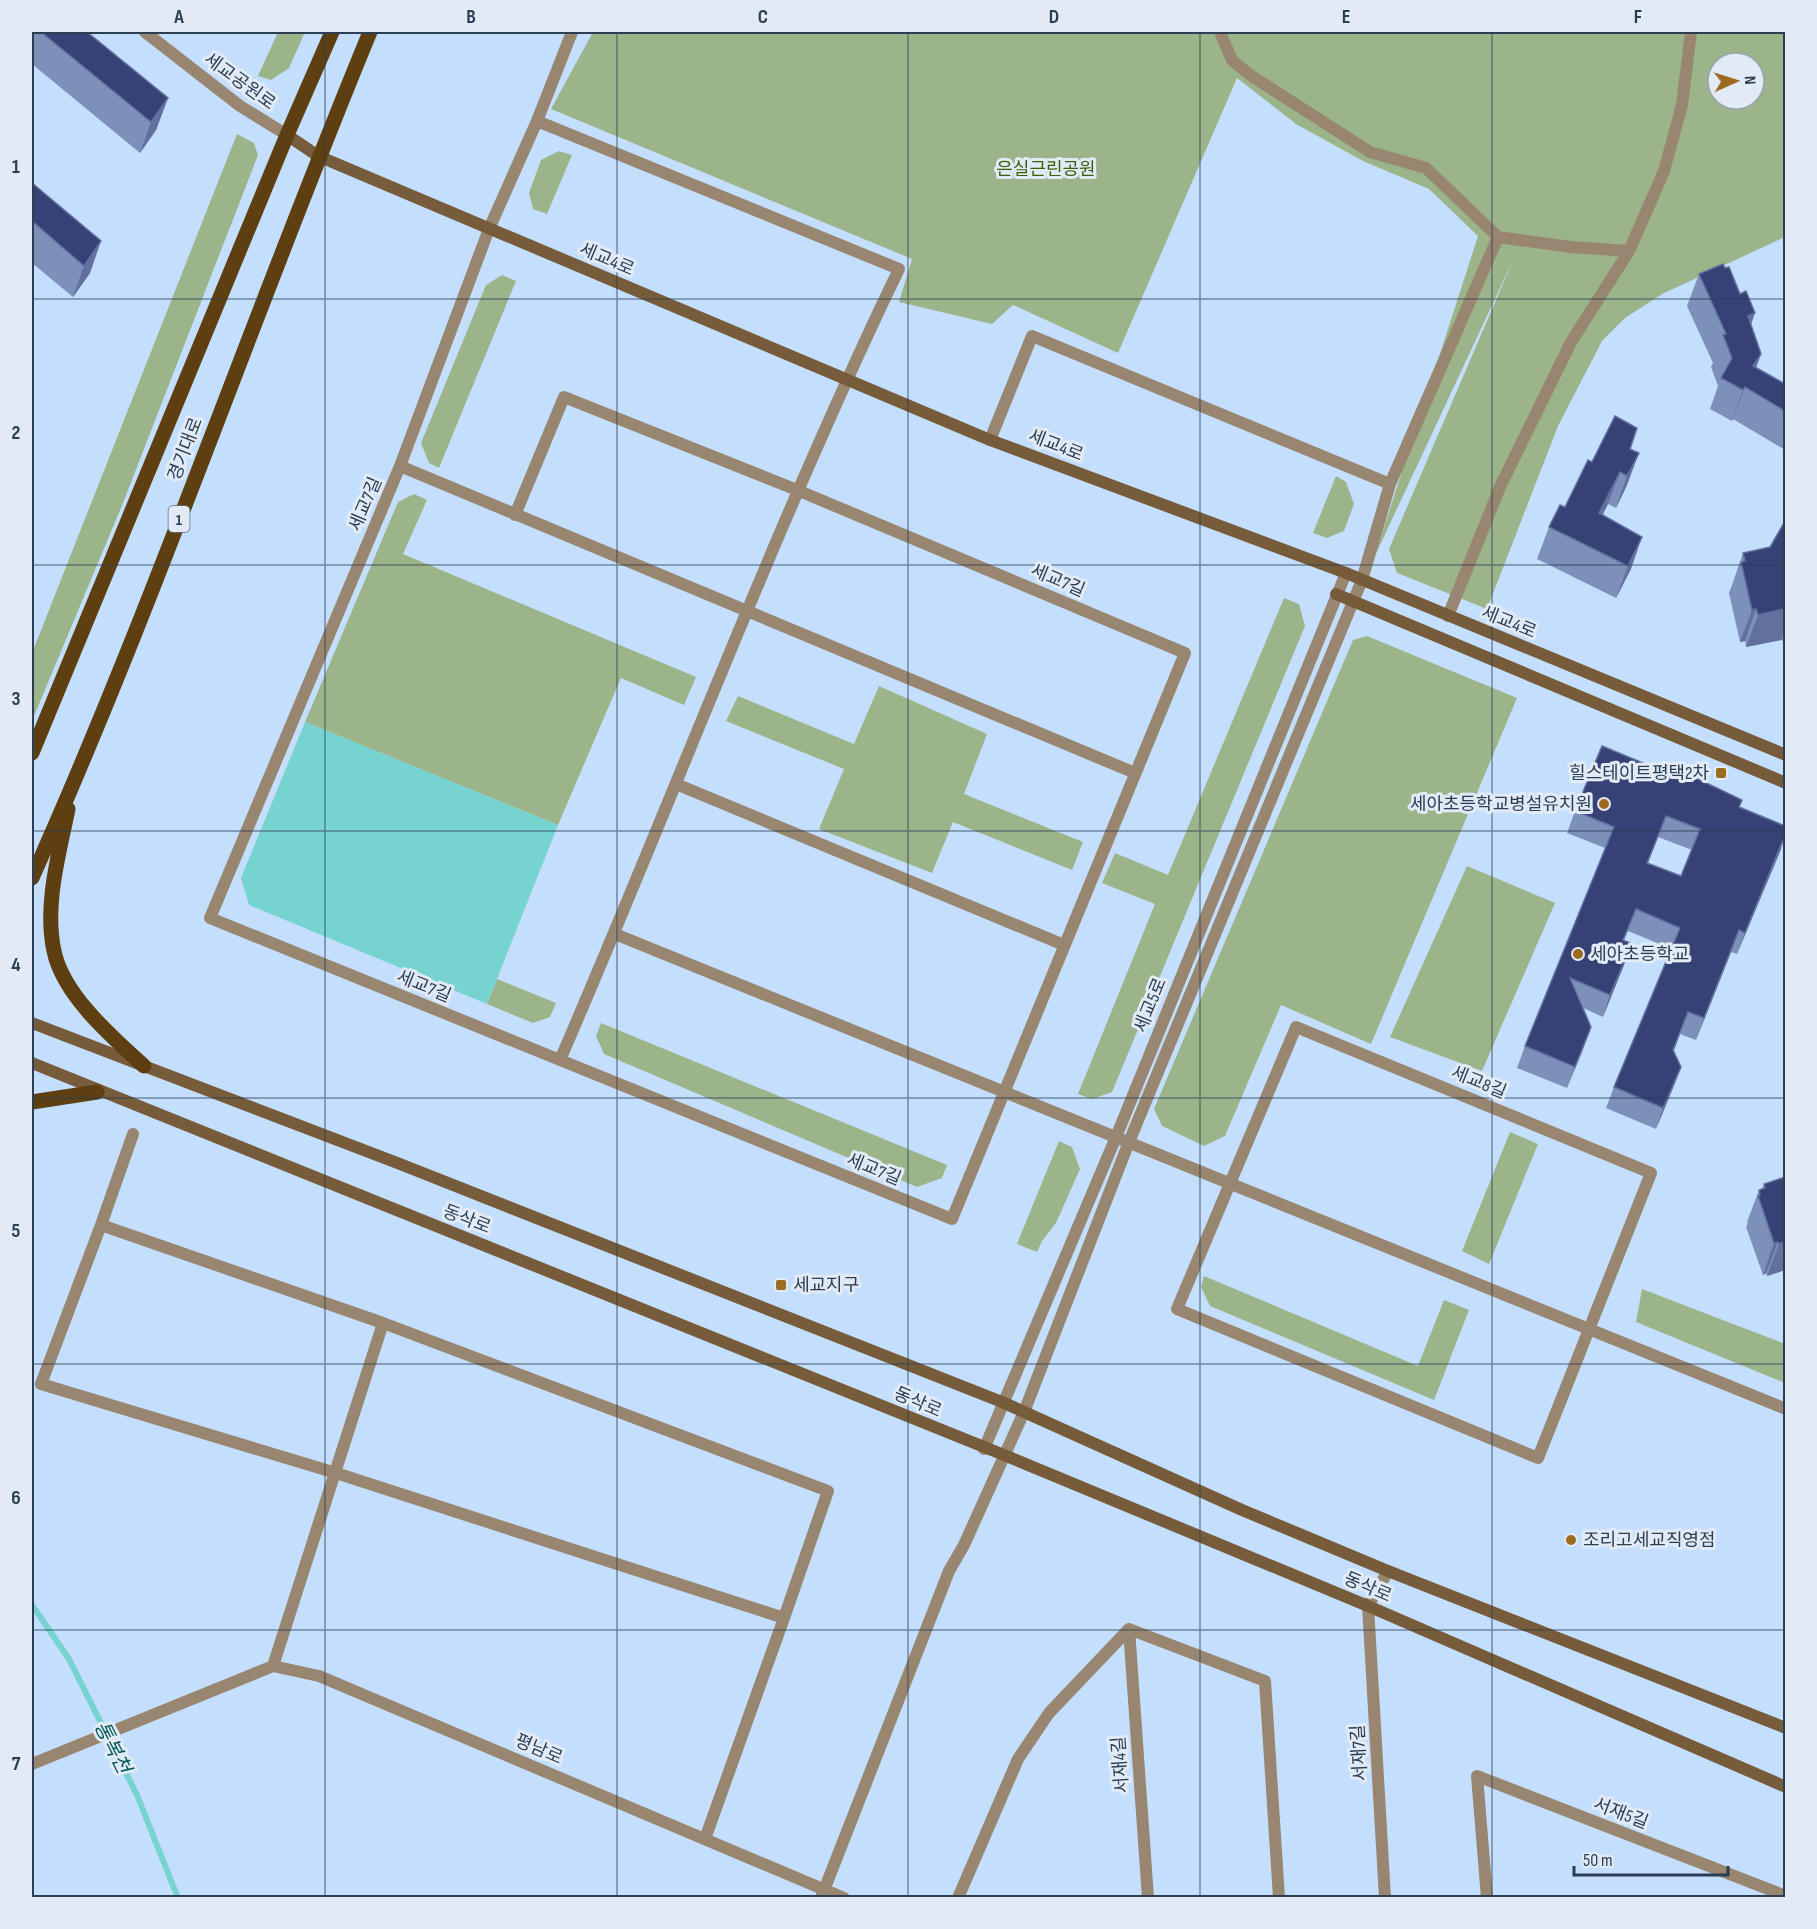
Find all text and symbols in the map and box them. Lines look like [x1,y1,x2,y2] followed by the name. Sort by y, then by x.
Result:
[173,5,184,29] text: A
[466,5,476,29] text: B
[758,5,768,29] text: C
[1049,5,1059,29] text: D
[1342,5,1350,29] text: E
[1634,5,1642,29] text: F
[200,49,279,114] street label: 세교공원로
[1706,51,1766,111] north arrow
[1740,76,1759,85] text: N
[12,155,20,179] text: 1
[996,159,1096,180] park label: 은실근린공원
[576,239,637,280] street label: 세교4로
[164,414,207,484] street label: 경기대로
[12,421,20,445] text: 2
[1025,425,1086,466] street label: 세교4로
[345,474,386,534] street label: 세교7길
[168,506,190,532] road number: 1
[1028,560,1088,601] street label: 세교7길
[1478,602,1539,643] street label: 세교4로
[12,687,21,711] text: 3
[1569,763,1709,784] place label: 힐스테이트평택2차
[1714,766,1728,780] marker: 힐스테이트평택2차
[1410,794,1592,815] place label: 세아초등학교병설유치원
[1597,797,1611,811] marker: 세아초등학교병설유치원
[1590,944,1689,965] place label: 세아초등학교
[1571,947,1585,961] marker: 세아초등학교
[11,953,21,977] text: 4
[394,966,454,1007] street label: 세교7길
[1130,975,1171,1036] street label: 세교5로
[1448,1062,1509,1103] street label: 세교8길
[844,1149,904,1190] street label: 세교7길
[440,1201,494,1238] street label: 동삭로
[12,1219,21,1243] text: 5
[793,1275,859,1296] place label: 세교지구
[774,1278,788,1292] marker: 세교지구
[891,1383,945,1422] street label: 동삭로
[11,1486,21,1510] text: 6
[1583,1530,1715,1551] place label: 조리고세교직영점
[1564,1533,1578,1547] marker: 조리고세교직영점
[1341,1568,1395,1607] street label: 동삭로
[89,1717,137,1780] water label: 통복천
[1348,1724,1371,1782] street label: 서재7길
[512,1730,566,1769] street label: 평남로
[1108,1736,1133,1794] street label: 서재4길
[12,1752,21,1776] text: 7
[1590,1793,1651,1833] street label: 서재5길
[1574,1839,1728,1877] scale bar
[1583,1850,1613,1871] text: 50 m

